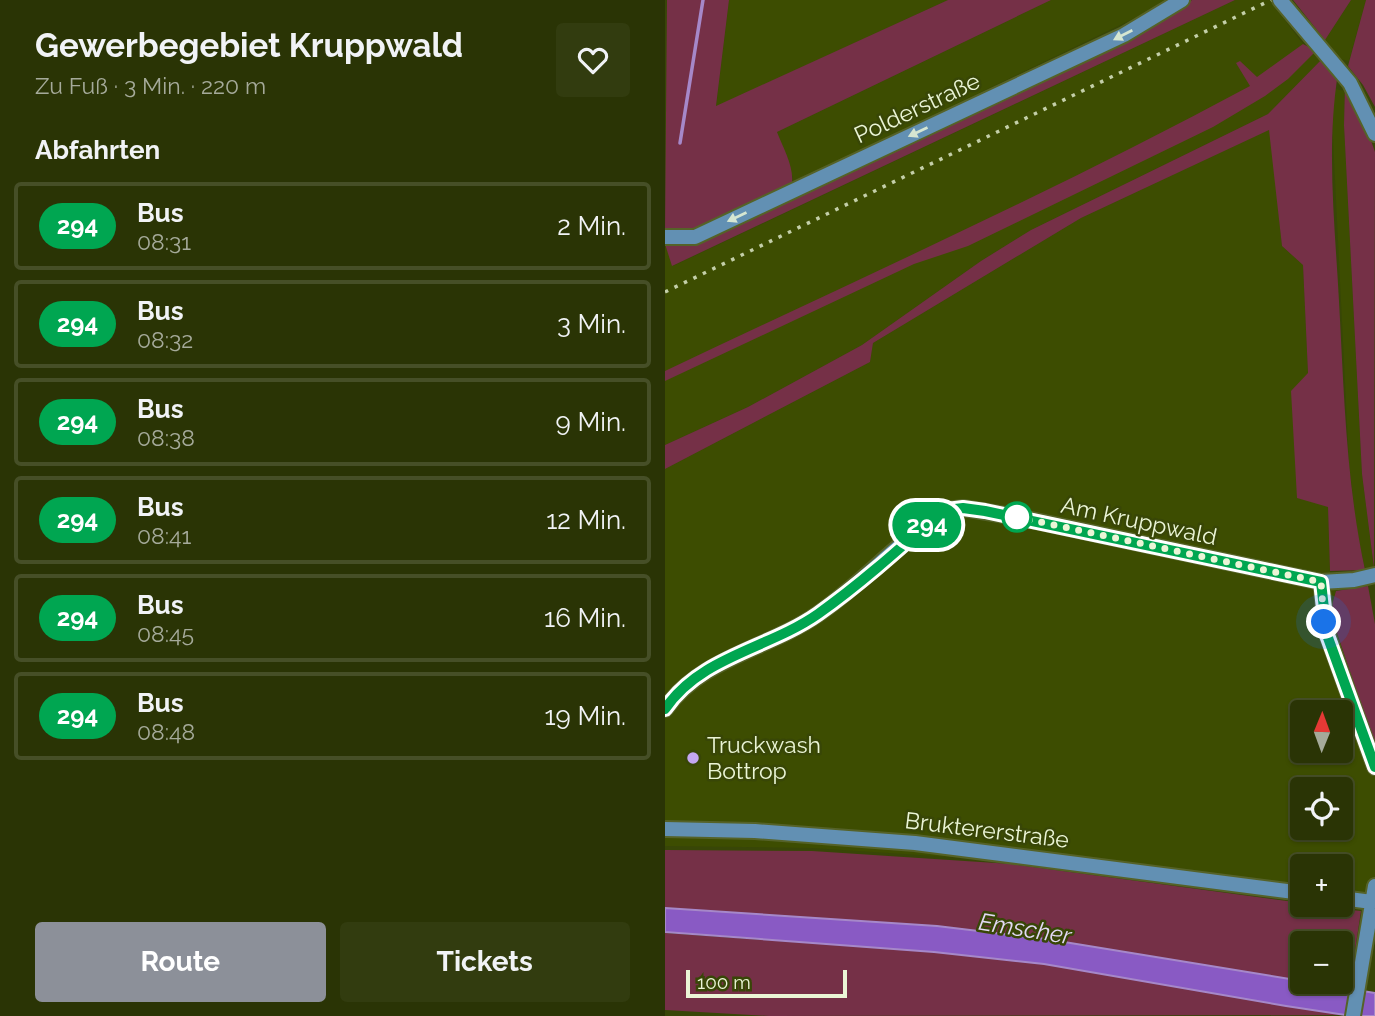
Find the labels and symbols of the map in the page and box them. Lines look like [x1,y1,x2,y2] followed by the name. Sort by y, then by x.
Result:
[1113,29,1133,40] one-way arrow
[850,67,984,148] street label: Polderstraße
[908,127,928,138] one-way arrow
[727,211,747,223] one-way arrow
[1059,491,1219,550] street label: Am Kruppwald
[887,502,967,548] line badge: 294
[1002,502,1032,532] unlabelled marker
[1306,604,1341,639] your location
[1290,700,1353,763] north arrow
[707,731,821,784] place label: Truckwash Bottrop
[685,750,701,766] marker: Truckwash Bottrop
[903,806,1071,853] street label: Bruktererstraße
[977,907,1074,950] water label: Emscher
[686,967,847,999] scale bar

